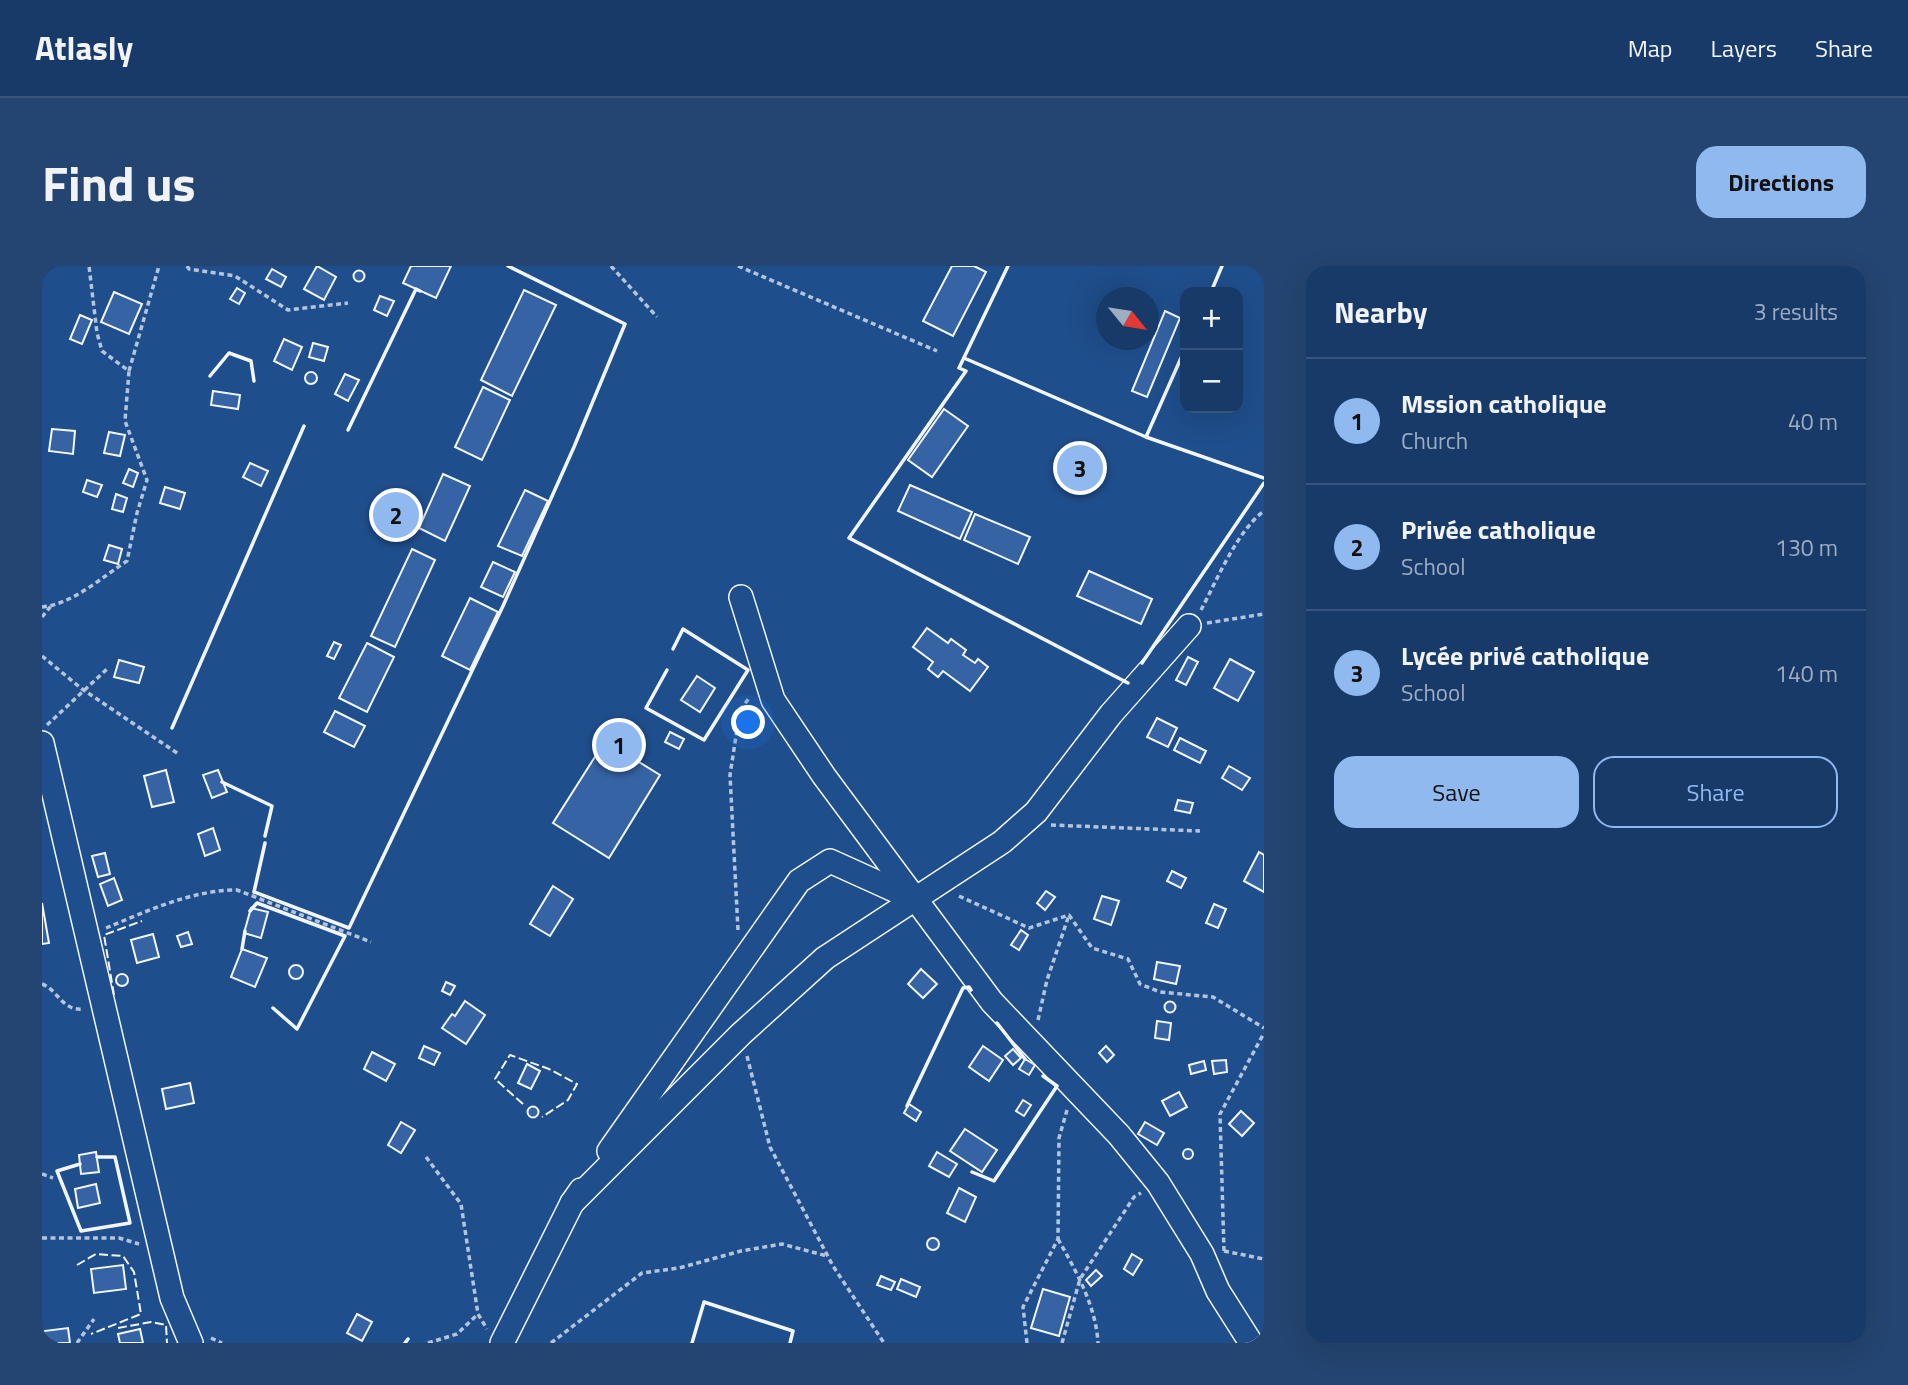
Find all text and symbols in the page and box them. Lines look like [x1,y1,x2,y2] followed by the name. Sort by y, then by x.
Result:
[35,23,133,73] text: Atlasly
[1628,30,1673,66] text: Map
[1711,30,1777,66] text: Layers
[1815,30,1873,66] text: Share
[42,145,196,220] text: Find us
[1696,146,1866,218] button: Directions
[1096,287,1159,350] north arrow
[1180,287,1243,413] map controls
[1180,287,1243,350] button: +
[1334,289,1427,335] text: Nearby
[1754,294,1838,329] text: 3 results
[1180,350,1243,413] button: −
[1401,384,1607,423] text: Mssion catholique
[1351,404,1363,439] text: 1
[1788,404,1838,439] text: 40 m
[1401,423,1468,458] text: Church
[1057,442,1103,494] pin: 3
[373,489,419,541] pin: 2
[1401,510,1596,549] text: Privée catholique
[1351,530,1363,565] text: 2
[1775,530,1838,565] text: 130 m
[1401,549,1465,584] text: School
[1401,636,1649,675] text: Lycée privé catholique
[1351,656,1363,691] text: 3
[1775,656,1838,691] text: 140 m
[1401,675,1465,710] text: School
[731,705,765,739] your location
[596,719,642,771] pin: 1
[1334,756,1579,828] button: Save
[1593,756,1838,828] button: Share

